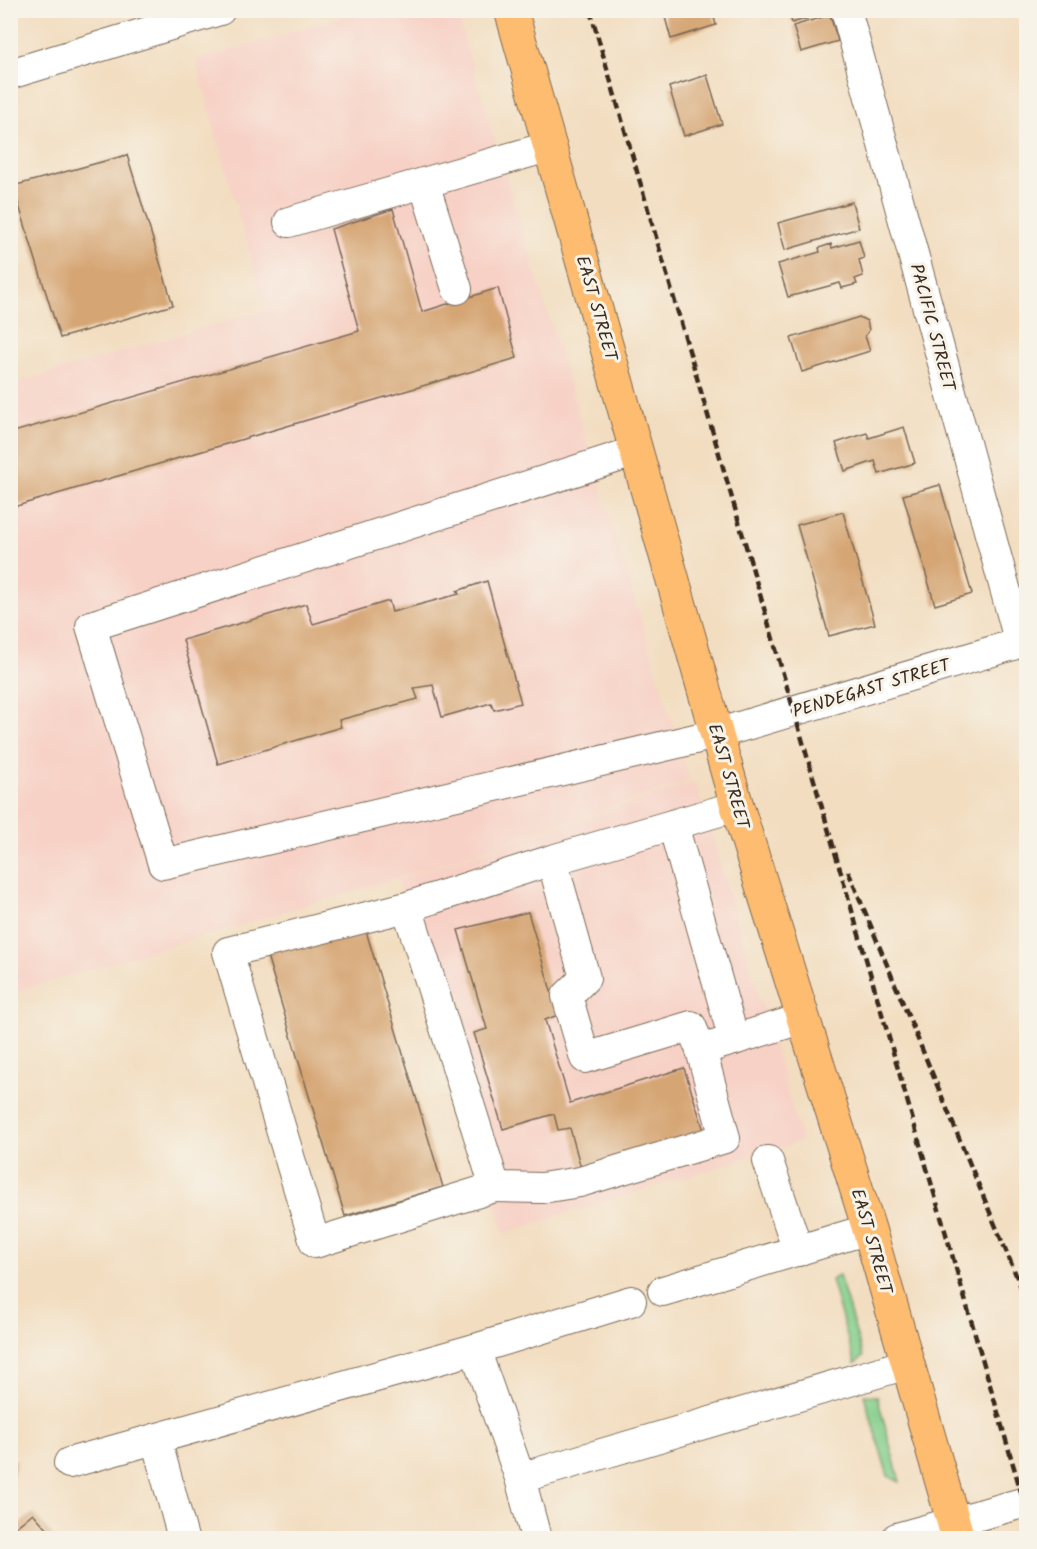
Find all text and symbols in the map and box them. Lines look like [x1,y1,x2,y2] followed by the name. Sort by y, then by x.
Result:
[567,252,625,366] street label: EAST STREET
[901,261,963,395] street label: PACIFIC STREET
[789,651,955,727] street label: PENDEGAST STREET
[699,720,757,834] street label: EAST STREET
[842,1185,900,1299] street label: EAST STREET

